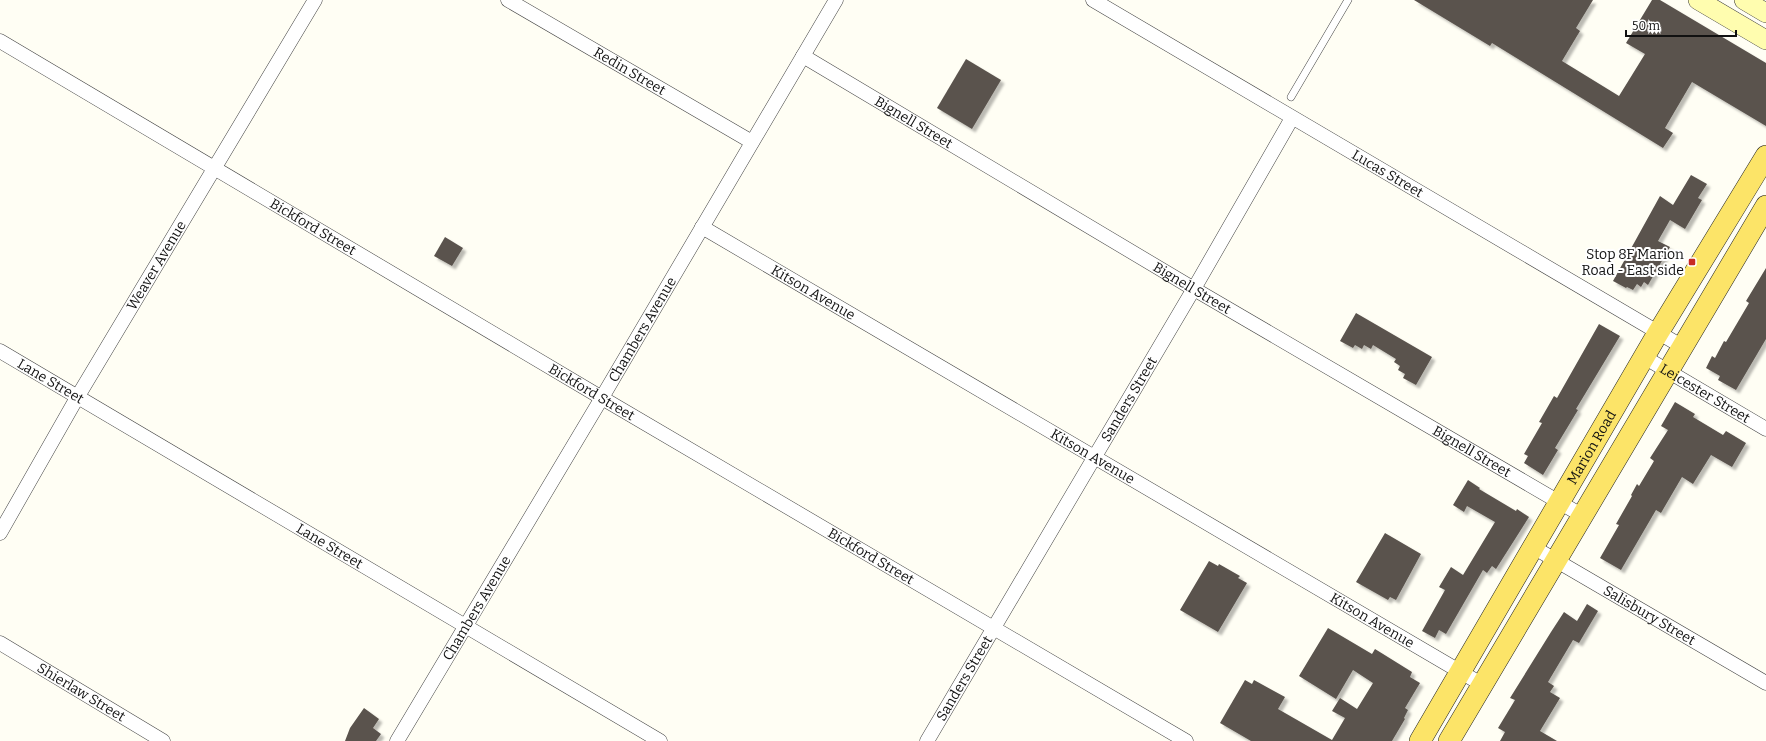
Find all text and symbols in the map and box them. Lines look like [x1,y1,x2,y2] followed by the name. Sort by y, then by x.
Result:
[1626,12,1736,38] scale bar
[1632,19,1661,33] text: 50 m
[591,43,669,98] street label: Redin Street
[872,92,956,152] street label: Bignell Street
[1349,146,1427,201] street label: Lucas Street
[267,195,359,259] street label: Bickford Street
[123,217,190,313] street label: Weaver Avenue
[1582,246,1684,279] place label: Stop 8F Marion Road - East side
[1687,257,1697,267] marker: Stop 8F Marion Road - East side
[1150,258,1234,317] street label: Bignell Street
[768,261,858,324] street label: Kitson Avenue
[605,274,680,385] street label: Chambers Avenue
[1097,354,1160,445] street label: Sanders Street
[15,355,87,407] street label: Lane Street
[546,360,638,424] street label: Bickford Street
[1657,360,1753,426] street label: Leicester Street
[1563,407,1620,487] street label: Marion Road
[1430,422,1514,481] street label: Bignell Street
[1048,425,1138,487] street label: Kitson Avenue
[293,520,366,572] street label: Lane Street
[825,524,917,588] street label: Bickford Street
[439,552,514,663] street label: Chambers Avenue
[1601,582,1699,649] street label: Salisbury Street
[1327,589,1417,651] street label: Kitson Avenue
[932,633,996,724] street label: Sanders Street
[34,659,129,725] street label: Shierlaw Street

